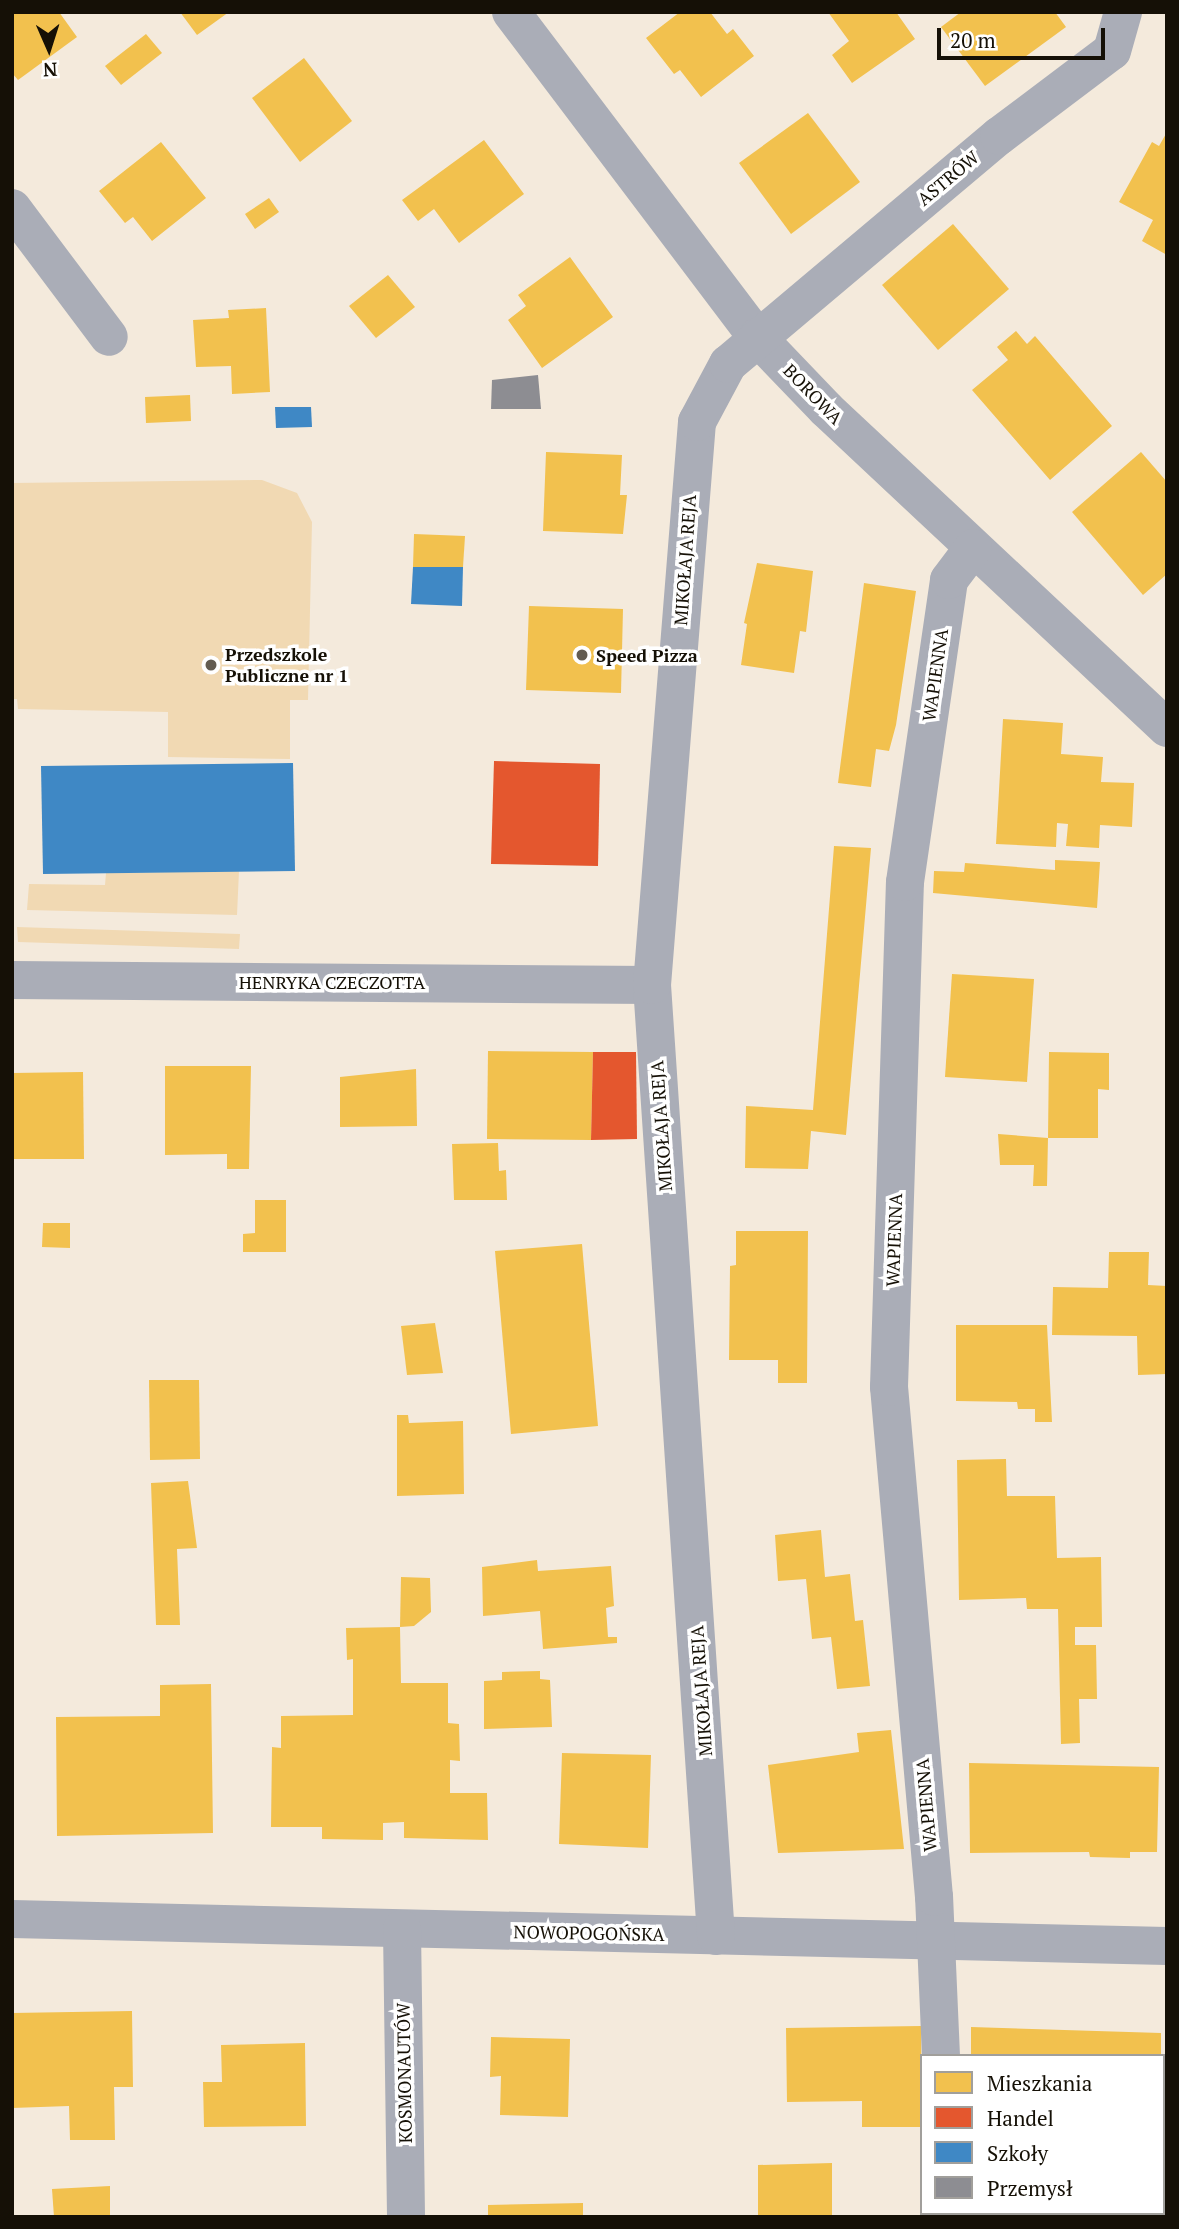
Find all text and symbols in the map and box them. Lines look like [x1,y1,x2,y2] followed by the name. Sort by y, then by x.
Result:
[14,14,84,84] north arrow
[941,14,1109,58] scale bar
[950,26,996,54] text: 20 m
[42,58,58,83] text: N
[913,146,983,210] street label: ASTRÓW
[779,359,847,429] street label: BOROWA
[670,494,700,626] street label: MIKOŁAJA REJA
[918,627,952,723] street label: WAPIENNA
[225,644,348,686] place label: Przedszkole Publiczne nr 1
[596,644,698,666] place label: Speed Pizza
[574,647,590,663] marker: Speed Pizza
[203,657,219,673] marker: Przedszkole Publiczne nr 1
[239,971,425,993] street label: HENRYKA CZECZOTTA
[646,1060,676,1192] street label: MIKOŁAJA REJA
[882,1193,906,1287] street label: WAPIENNA
[686,1625,716,1757] street label: MIKOŁAJA REJA
[911,1757,941,1853] street label: WAPIENNA
[513,1921,665,1945] street label: NOWOPOGOŃSKA
[392,2002,416,2144] street label: KOSMONAUTÓW
[920,2054,1165,2215] legend
[987,2069,1092,2097] text: Mieszkania
[987,2104,1054,2132] text: Handel
[987,2139,1048,2167] text: Szkoły
[987,2174,1073,2202] text: Przemysł

